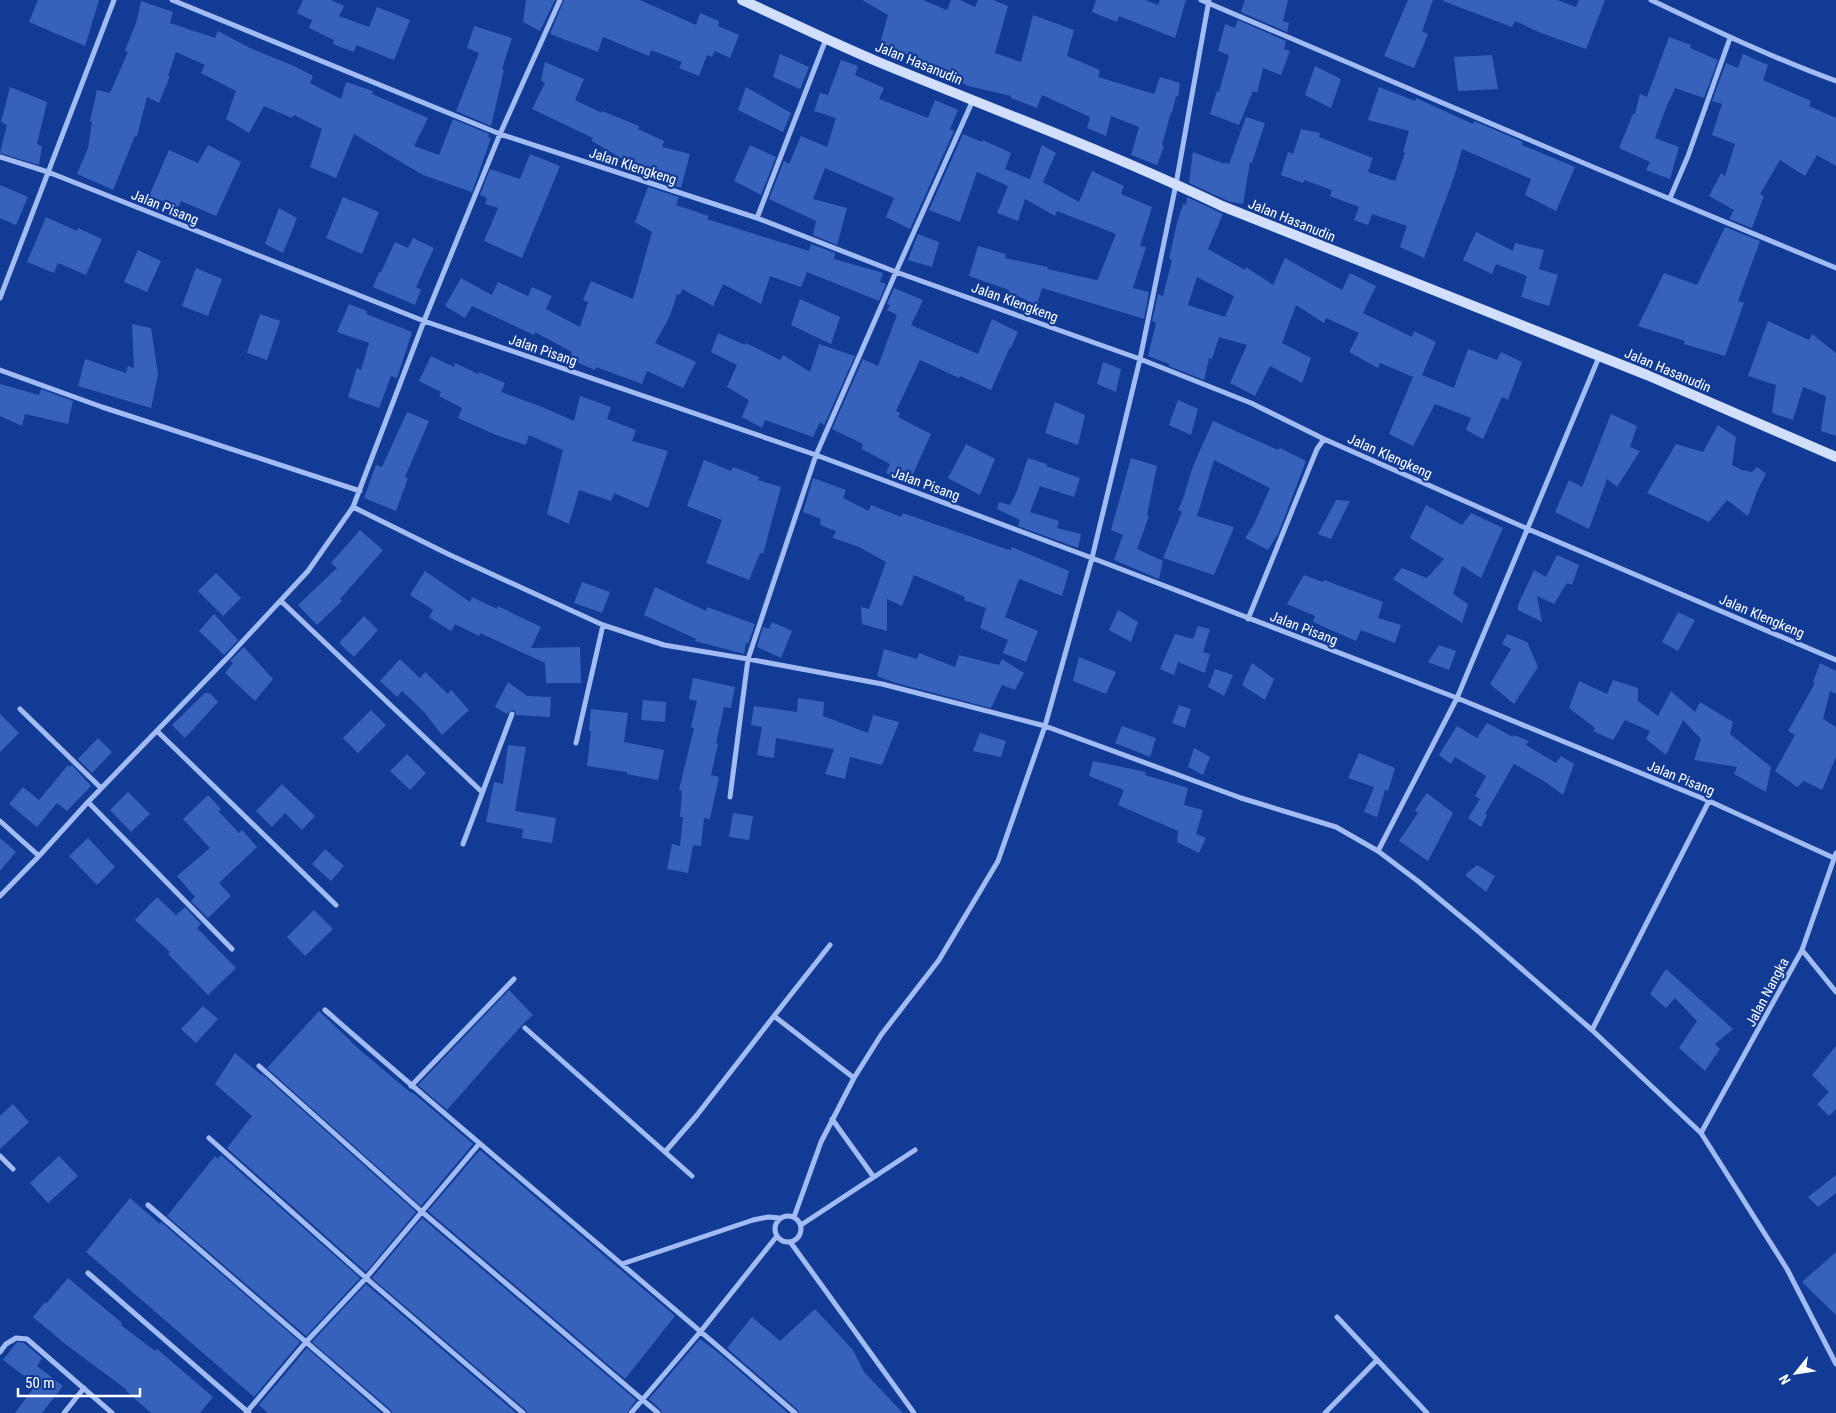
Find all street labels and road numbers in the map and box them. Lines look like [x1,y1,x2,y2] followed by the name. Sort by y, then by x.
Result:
[873,38,965,88] street label: Jalan Hasanudin
[587,144,679,188] street label: Jalan Klengkeng
[129,186,201,228] street label: Jalan Pisang
[1246,195,1338,245] street label: Jalan Hasanudin
[970,279,1060,325] street label: Jalan Klengkeng
[507,331,579,369] street label: Jalan Pisang
[1622,345,1714,395] street label: Jalan Hasanudin
[1345,430,1435,482] street label: Jalan Klengkeng
[890,464,962,504] street label: Jalan Pisang
[1717,591,1807,641] street label: Jalan Klengkeng
[1268,608,1340,648] street label: Jalan Pisang
[1645,757,1717,799] street label: Jalan Pisang
[1742,955,1792,1029] street label: Jalan Nangka

